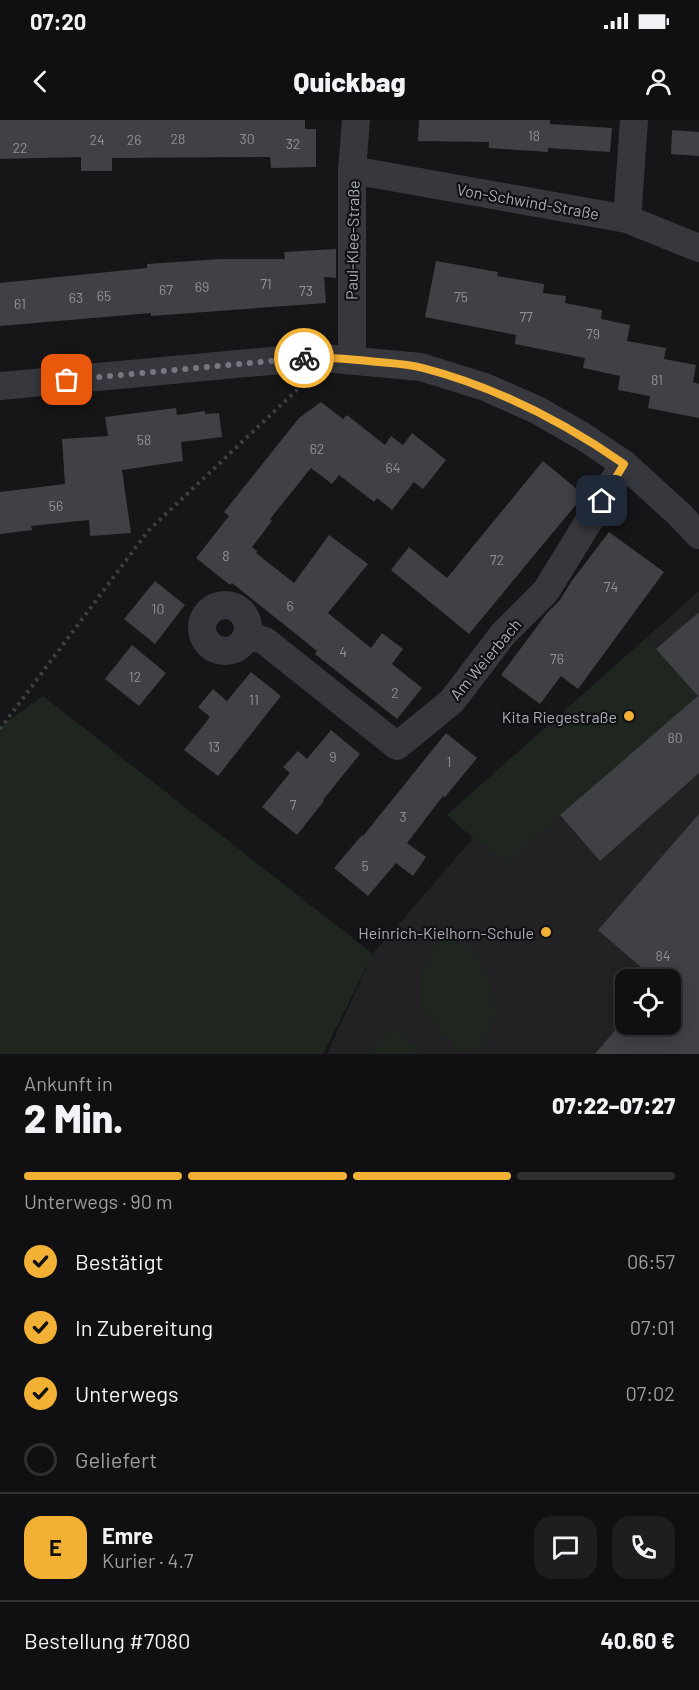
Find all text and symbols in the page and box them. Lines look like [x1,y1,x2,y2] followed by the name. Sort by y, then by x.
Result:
[30,8,86,34] text: 07:20
[24,65,57,98] icon: back
[293,65,406,97] text: Quickbag
[642,65,675,98] icon: person
[528,127,540,144] house number: 18
[171,130,185,147] house number: 28
[239,130,255,147] house number: 30
[89,131,105,148] house number: 24
[127,131,141,148] house number: 26
[286,135,300,152] house number: 32
[12,139,28,156] house number: 22
[455,179,601,223] street label: Von-Schwind-Straße
[341,180,363,300] street label: Paul-Klee-Straße
[260,275,272,292] house number: 71
[195,278,209,295] house number: 69
[159,281,173,298] house number: 67
[299,282,313,299] house number: 73
[97,287,111,304] house number: 65
[454,288,468,305] house number: 75
[69,289,83,306] house number: 63
[14,295,26,312] house number: 61
[519,308,533,325] house number: 77
[586,325,600,342] house number: 79
[274,328,334,388] courier
[288,342,321,375] icon: bike
[41,354,92,405] pin
[50,363,83,396] icon: bag
[651,371,663,388] house number: 81
[137,431,151,448] house number: 58
[310,440,324,457] house number: 62
[386,459,400,476] house number: 64
[576,475,627,526] pin
[585,484,618,517] icon: home
[49,497,63,514] house number: 56
[222,547,230,564] house number: 8
[490,551,504,568] house number: 72
[604,578,618,595] house number: 74
[286,597,294,614] house number: 6
[152,600,164,617] house number: 10
[446,615,524,703] street label: Am Weierbach
[339,643,347,660] house number: 4
[550,650,564,667] house number: 76
[129,668,141,685] house number: 12
[391,684,399,701] house number: 2
[249,691,259,708] house number: 11
[502,707,617,726] place label: Kita Riegestraße
[622,709,636,723] marker: Kita Riegestraße
[667,729,683,746] house number: 80
[208,738,220,755] house number: 13
[329,748,337,765] house number: 9
[447,753,451,770] house number: 1
[290,796,297,813] house number: 7
[399,808,407,825] house number: 3
[361,857,369,874] house number: 5
[358,923,534,942] place label: Heinrich-Kielhorn-Schule
[539,925,553,939] marker: Heinrich-Kielhorn-Schule
[655,947,671,964] house number: 84
[615,969,681,1035] map controls
[615,969,681,1035] button: locate
[24,1071,113,1095] text: Ankunft in
[552,1092,675,1118] text: 07:22–07:27
[24,1094,123,1141] text: 2 Min.
[24,1189,173,1213] text: Unterwegs · 90 m
[24,1245,57,1278] icon: check
[75,1248,164,1274] text: Bestätigt
[627,1249,675,1273] text: 06:57
[24,1311,57,1344] icon: check
[75,1314,213,1340] text: In Zubereitung
[630,1315,675,1339] text: 07:01
[24,1377,57,1410] icon: check
[75,1380,179,1406] text: Unterwegs
[625,1381,675,1405] text: 07:02
[75,1446,157,1472] text: Geliefert
[534,1516,597,1579] button: chat
[612,1516,675,1579] button: phone
[102,1522,153,1548] text: Emre
[49,1534,62,1560] text: E
[102,1548,194,1572] text: Kurier · 4.7
[24,1627,190,1653] text: Bestellung #7080
[601,1627,675,1653] text: 40.60 €

